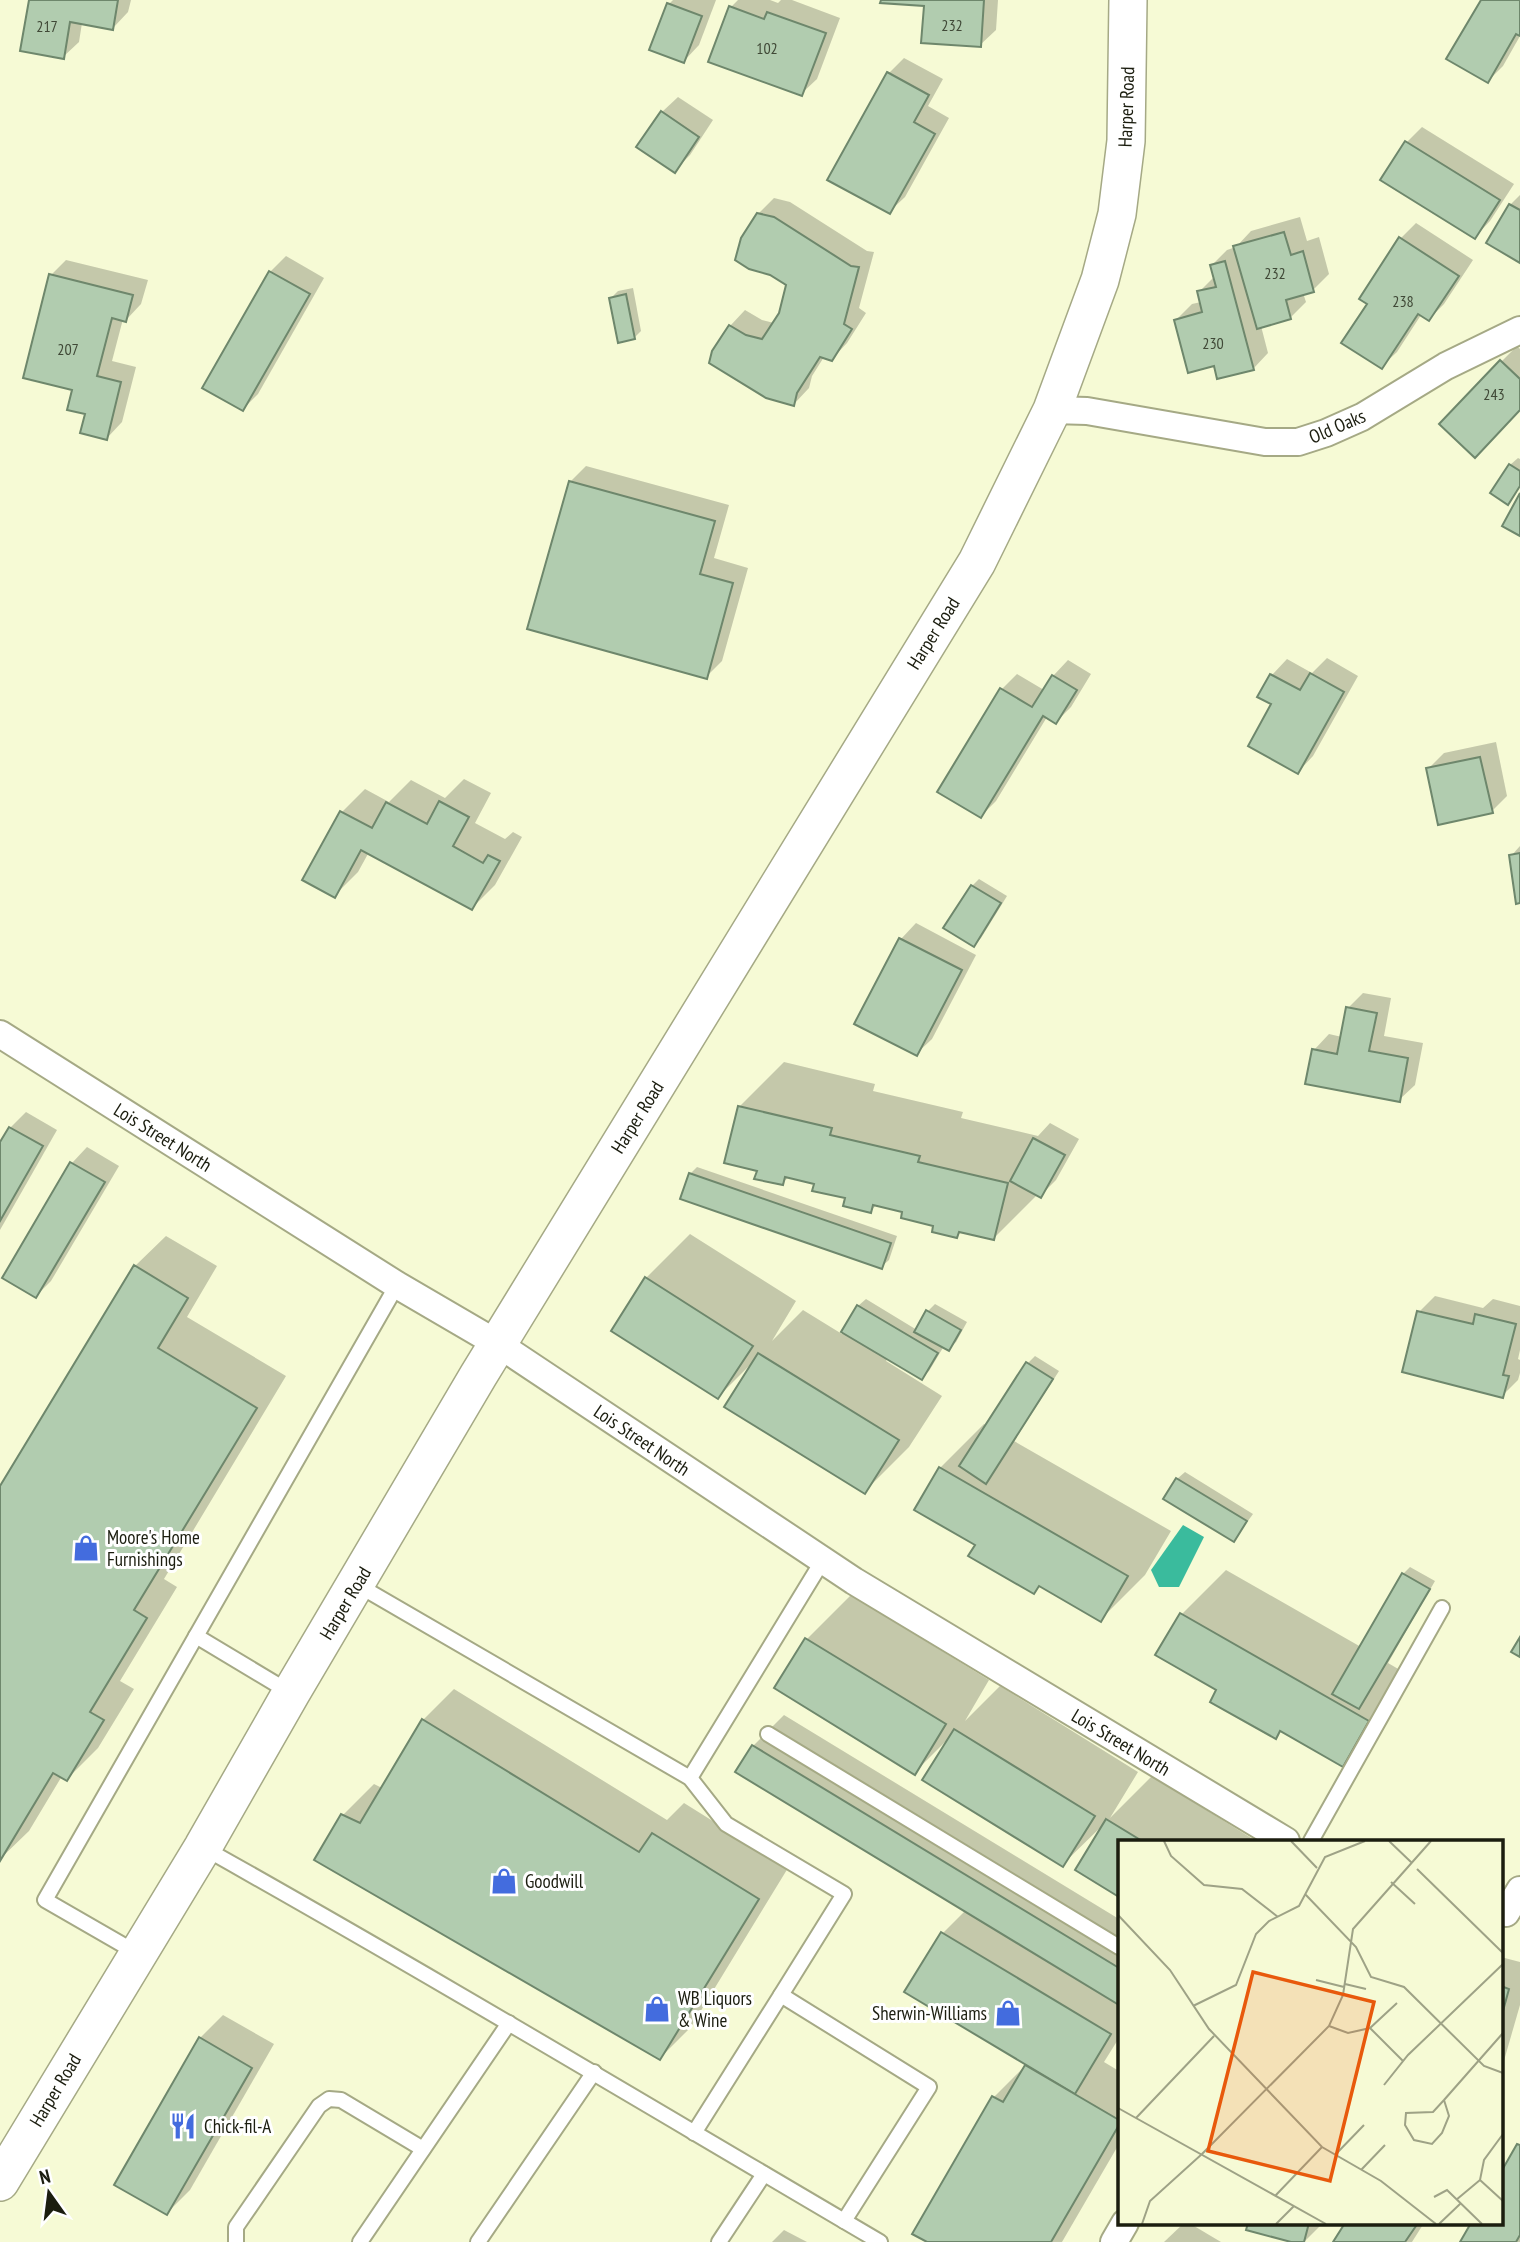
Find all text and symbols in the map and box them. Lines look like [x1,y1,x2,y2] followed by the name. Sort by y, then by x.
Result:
[941,15,963,35] house number: 232
[36,16,58,36] house number: 217
[756,38,778,58] house number: 102
[1113,66,1139,148] street label: Harper Road
[1264,263,1286,283] house number: 232
[1392,291,1414,311] house number: 238
[1202,333,1224,353] house number: 230
[57,339,79,359] house number: 207
[1483,384,1505,404] house number: 243
[1305,403,1369,449] street label: Old Oaks
[901,592,965,674] street label: Harper Road
[605,1076,669,1158] street label: Harper Road
[110,1097,216,1177] street label: Lois Street North
[589,1399,695,1481] street label: Lois Street North
[107,1525,200,1571] place label: Moore's Home Furnishings
[71,1533,101,1563] shop icon: Moore's Home Furnishings
[314,1562,376,1644] street label: Harper Road
[1067,1703,1175,1781] street label: Lois Street North
[1118,1840,1502,2224] inset map
[489,1866,519,1896] shop icon: Goodwill
[525,1869,584,1893] place label: Goodwill
[678,1986,752,2032] place label: WB Liquors & Wine
[642,1994,672,2024] shop icon: WB Liquors & Wine
[993,1998,1023,2028] shop icon: Sherwin-Williams
[872,2001,987,2025] place label: Sherwin-Williams
[24,2049,86,2131] street label: Harper Road
[168,2111,198,2141] restaurant icon: Chick-fil-A
[204,2114,271,2138] place label: Chick-fil-A
[14,2158,84,2228] north arrow
[37,2164,53,2189] text: N

